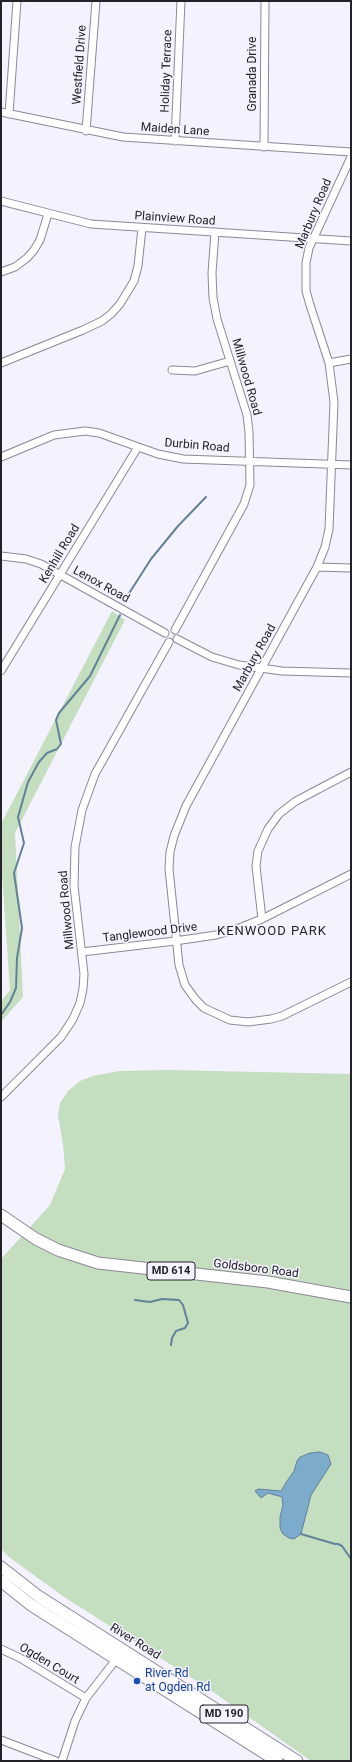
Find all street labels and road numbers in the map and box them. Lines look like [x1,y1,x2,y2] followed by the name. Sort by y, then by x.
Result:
[70,25,90,105] street label: Westfield Drive
[158,29,176,113] street label: Holiday Terrace
[246,37,260,111] street label: Granada Drive
[140,120,210,140] street label: Maiden Lane
[293,177,335,251] street label: Marbury Road
[134,209,216,229] street label: Plainview Road
[228,337,264,417] street label: Millwood Road
[164,436,230,456] street label: Durbin Road
[37,522,83,586] street label: Kenhill Road
[70,564,132,606] street label: Lenox Road
[231,622,279,694] street label: Marbury Road
[56,870,78,950] street label: Millwood Road
[102,920,198,946] street label: Tanglewood Drive
[213,1257,299,1281] street label: Goldsboro Road
[147,1262,195,1280] road number: MD 614
[107,1621,163,1663] street label: River Road
[16,1641,82,1687] street label: Ogden Court
[200,1705,248,1723] road number: MD 190

